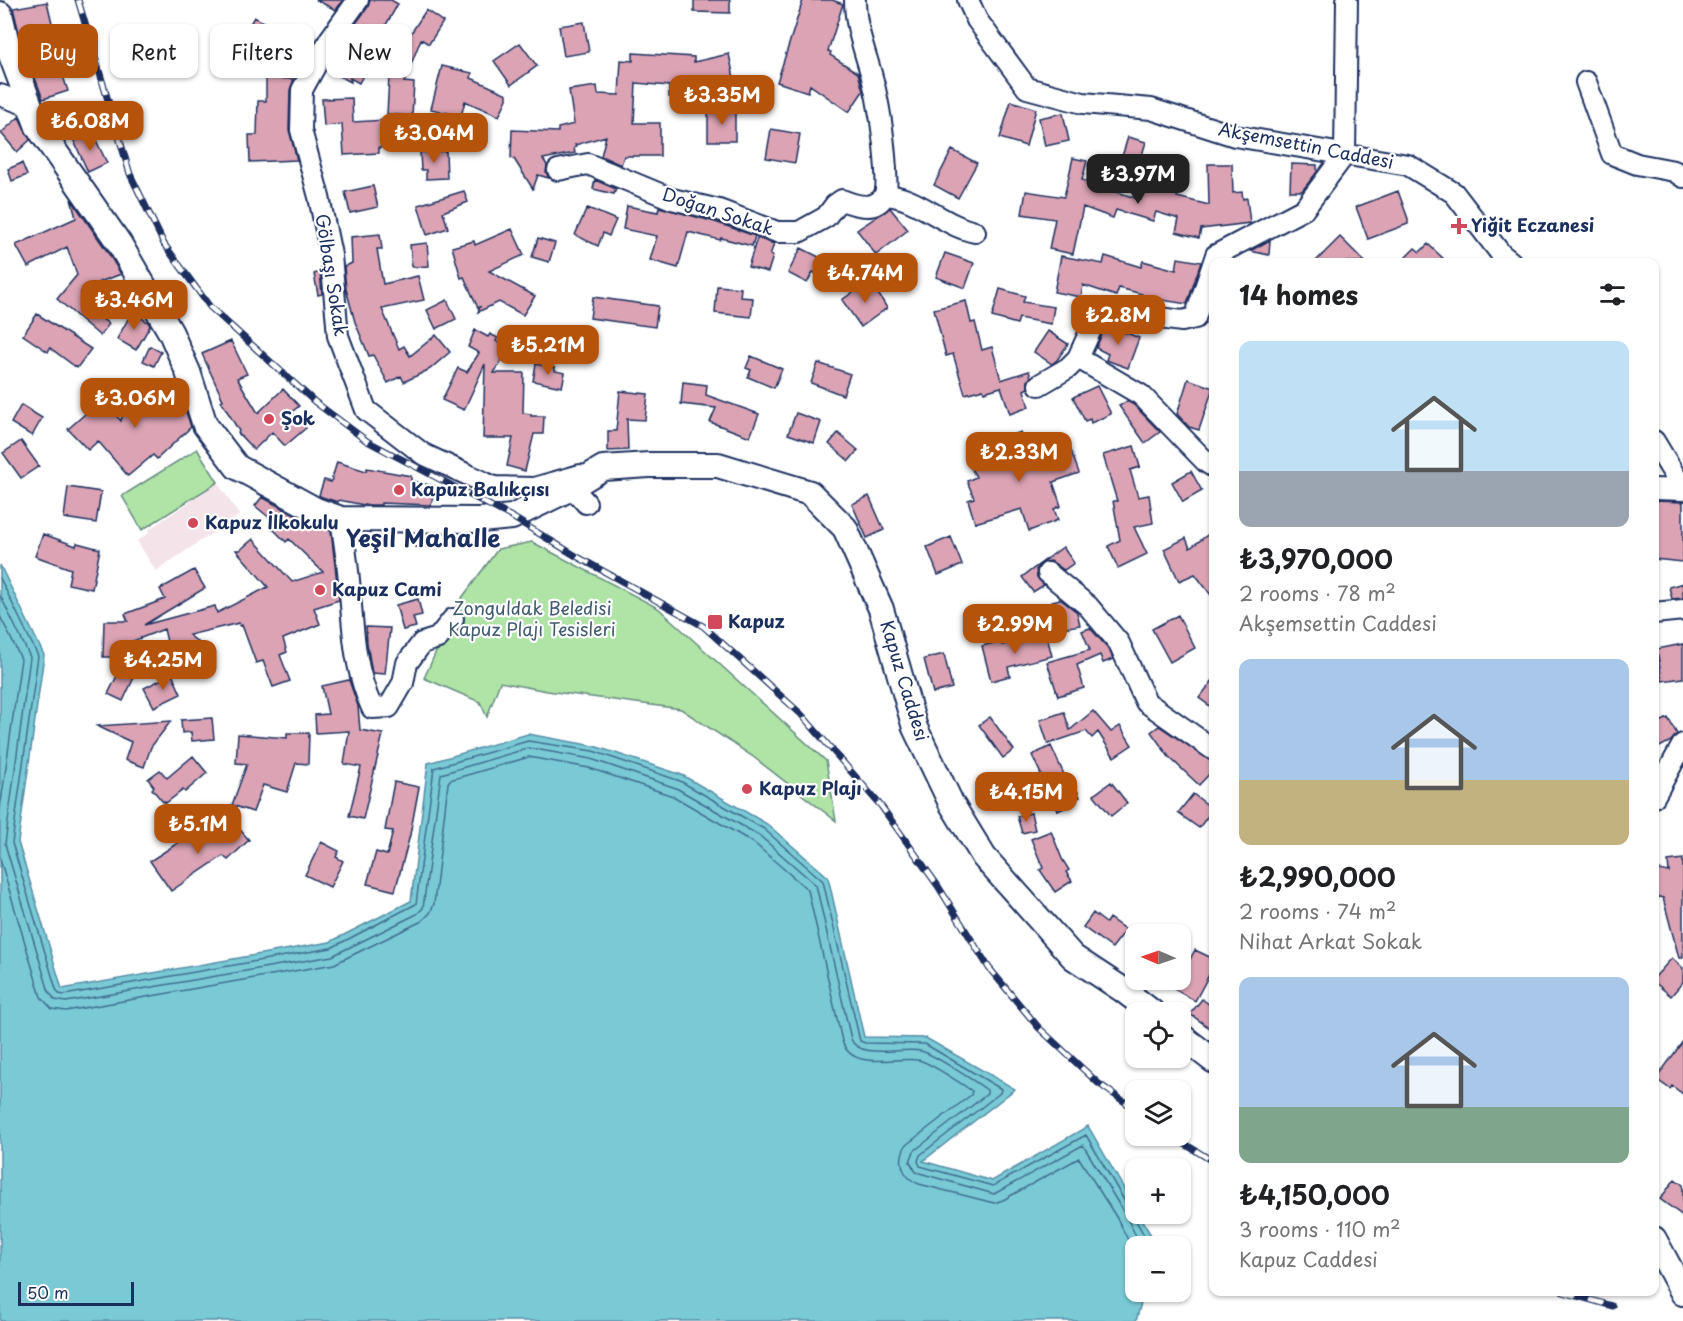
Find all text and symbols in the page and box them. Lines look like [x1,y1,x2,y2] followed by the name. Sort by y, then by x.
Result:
[18,24,98,78] chip: Buy
[110,24,198,78] chip: Rent
[210,24,314,78] chip: Filters
[326,24,412,78] chip: New
[673,75,771,126] pin: ₺3.35M
[683,79,761,109] text: ₺3.35M
[41,101,139,152] pin: ₺6.08M
[50,105,130,135] text: ₺6.08M
[385,113,483,164] pin: ₺3.04M
[1216,114,1396,175] street label: Akşemsettin Caddesi
[394,117,474,147] text: ₺3.04M
[1089,154,1187,205] pin: ₺3.97M
[1100,158,1176,188] text: ₺3.97M
[659,180,778,241] street label: Doğan Sokak
[1471,211,1594,238] place label: Yiğit Eczanesi
[309,212,355,338] street label: Gölbaşı Sokak
[1452,219,1466,233] marker: Yiğit Eczanesi
[816,253,914,304] pin: ₺4.74M
[827,257,903,287] text: ₺4.74M
[1239,275,1358,314] text: 14 homes
[1596,278,1629,311] icon: filters
[85,280,183,331] pin: ₺3.46M
[95,284,173,314] text: ₺3.46M
[1076,295,1160,346] pin: ₺2.8M
[1085,299,1151,329] text: ₺2.8M
[499,325,597,376] pin: ₺5.21M
[511,329,585,359] text: ₺5.21M
[86,378,184,429] pin: ₺3.06M
[1380,380,1488,488] icon: home
[94,382,176,412] text: ₺3.06M
[281,404,316,431] place label: Şok
[262,412,276,426] marker: Şok
[970,432,1068,483] pin: ₺2.33M
[980,436,1058,466] text: ₺2.33M
[411,475,550,502] place label: Kapuz Balıkçısı
[392,483,406,497] marker: Kapuz Balıkçısı
[205,508,339,535] place label: Kapuz İlkokulu
[186,516,200,530] marker: Kapuz İlkokulu
[346,519,500,555] district label: Yeşil Mahalle
[1239,539,1393,578] text: ₺3,970,000
[332,575,442,602] place label: Kapuz Cami
[1239,578,1396,608] text: 2 rooms · 78 m²
[313,583,327,597] marker: Kapuz Cami
[448,594,616,642] park label: Zonguldak Beledisi Kapuz Plajı Tesisleri
[966,604,1064,655] pin: ₺2.99M
[728,607,785,634] place label: Kapuz
[977,608,1053,638] text: ₺2.99M
[1239,608,1437,638] text: Akşemsettin Caddesi
[706,613,724,631] marker: Kapuz
[874,617,937,744] street label: Kapuz Caddesi
[114,640,212,691] pin: ₺4.25M
[124,644,202,674] text: ₺4.25M
[1380,698,1488,806] icon: home
[977,772,1075,823] pin: ₺4.15M
[759,774,862,801] place label: Kapuz Plajı
[989,776,1063,806] text: ₺4.15M
[740,782,754,796] marker: Kapuz Plajı
[156,804,240,855] pin: ₺5.1M
[168,808,228,838] text: ₺5.1M
[1239,857,1396,896] text: ₺2,990,000
[1239,896,1396,926] text: 2 rooms · 74 m²
[1125,924,1191,990] north arrow
[1125,924,1191,1302] map controls
[1239,926,1422,956] text: Nihat Arkat Sokak
[1125,1002,1191,1068] button: locate
[1380,1016,1488,1124] icon: home
[1125,1080,1191,1146] button: layers
[1125,1158,1191,1224] button: +
[1239,1175,1390,1214] text: ₺4,150,000
[1239,1214,1401,1244] text: 3 rooms · 110 m²
[1125,1236,1191,1302] button: −
[1239,1244,1378,1274] text: Kapuz Caddesi
[18,1279,134,1306] scale bar
[27,1280,68,1304] text: 50 m

